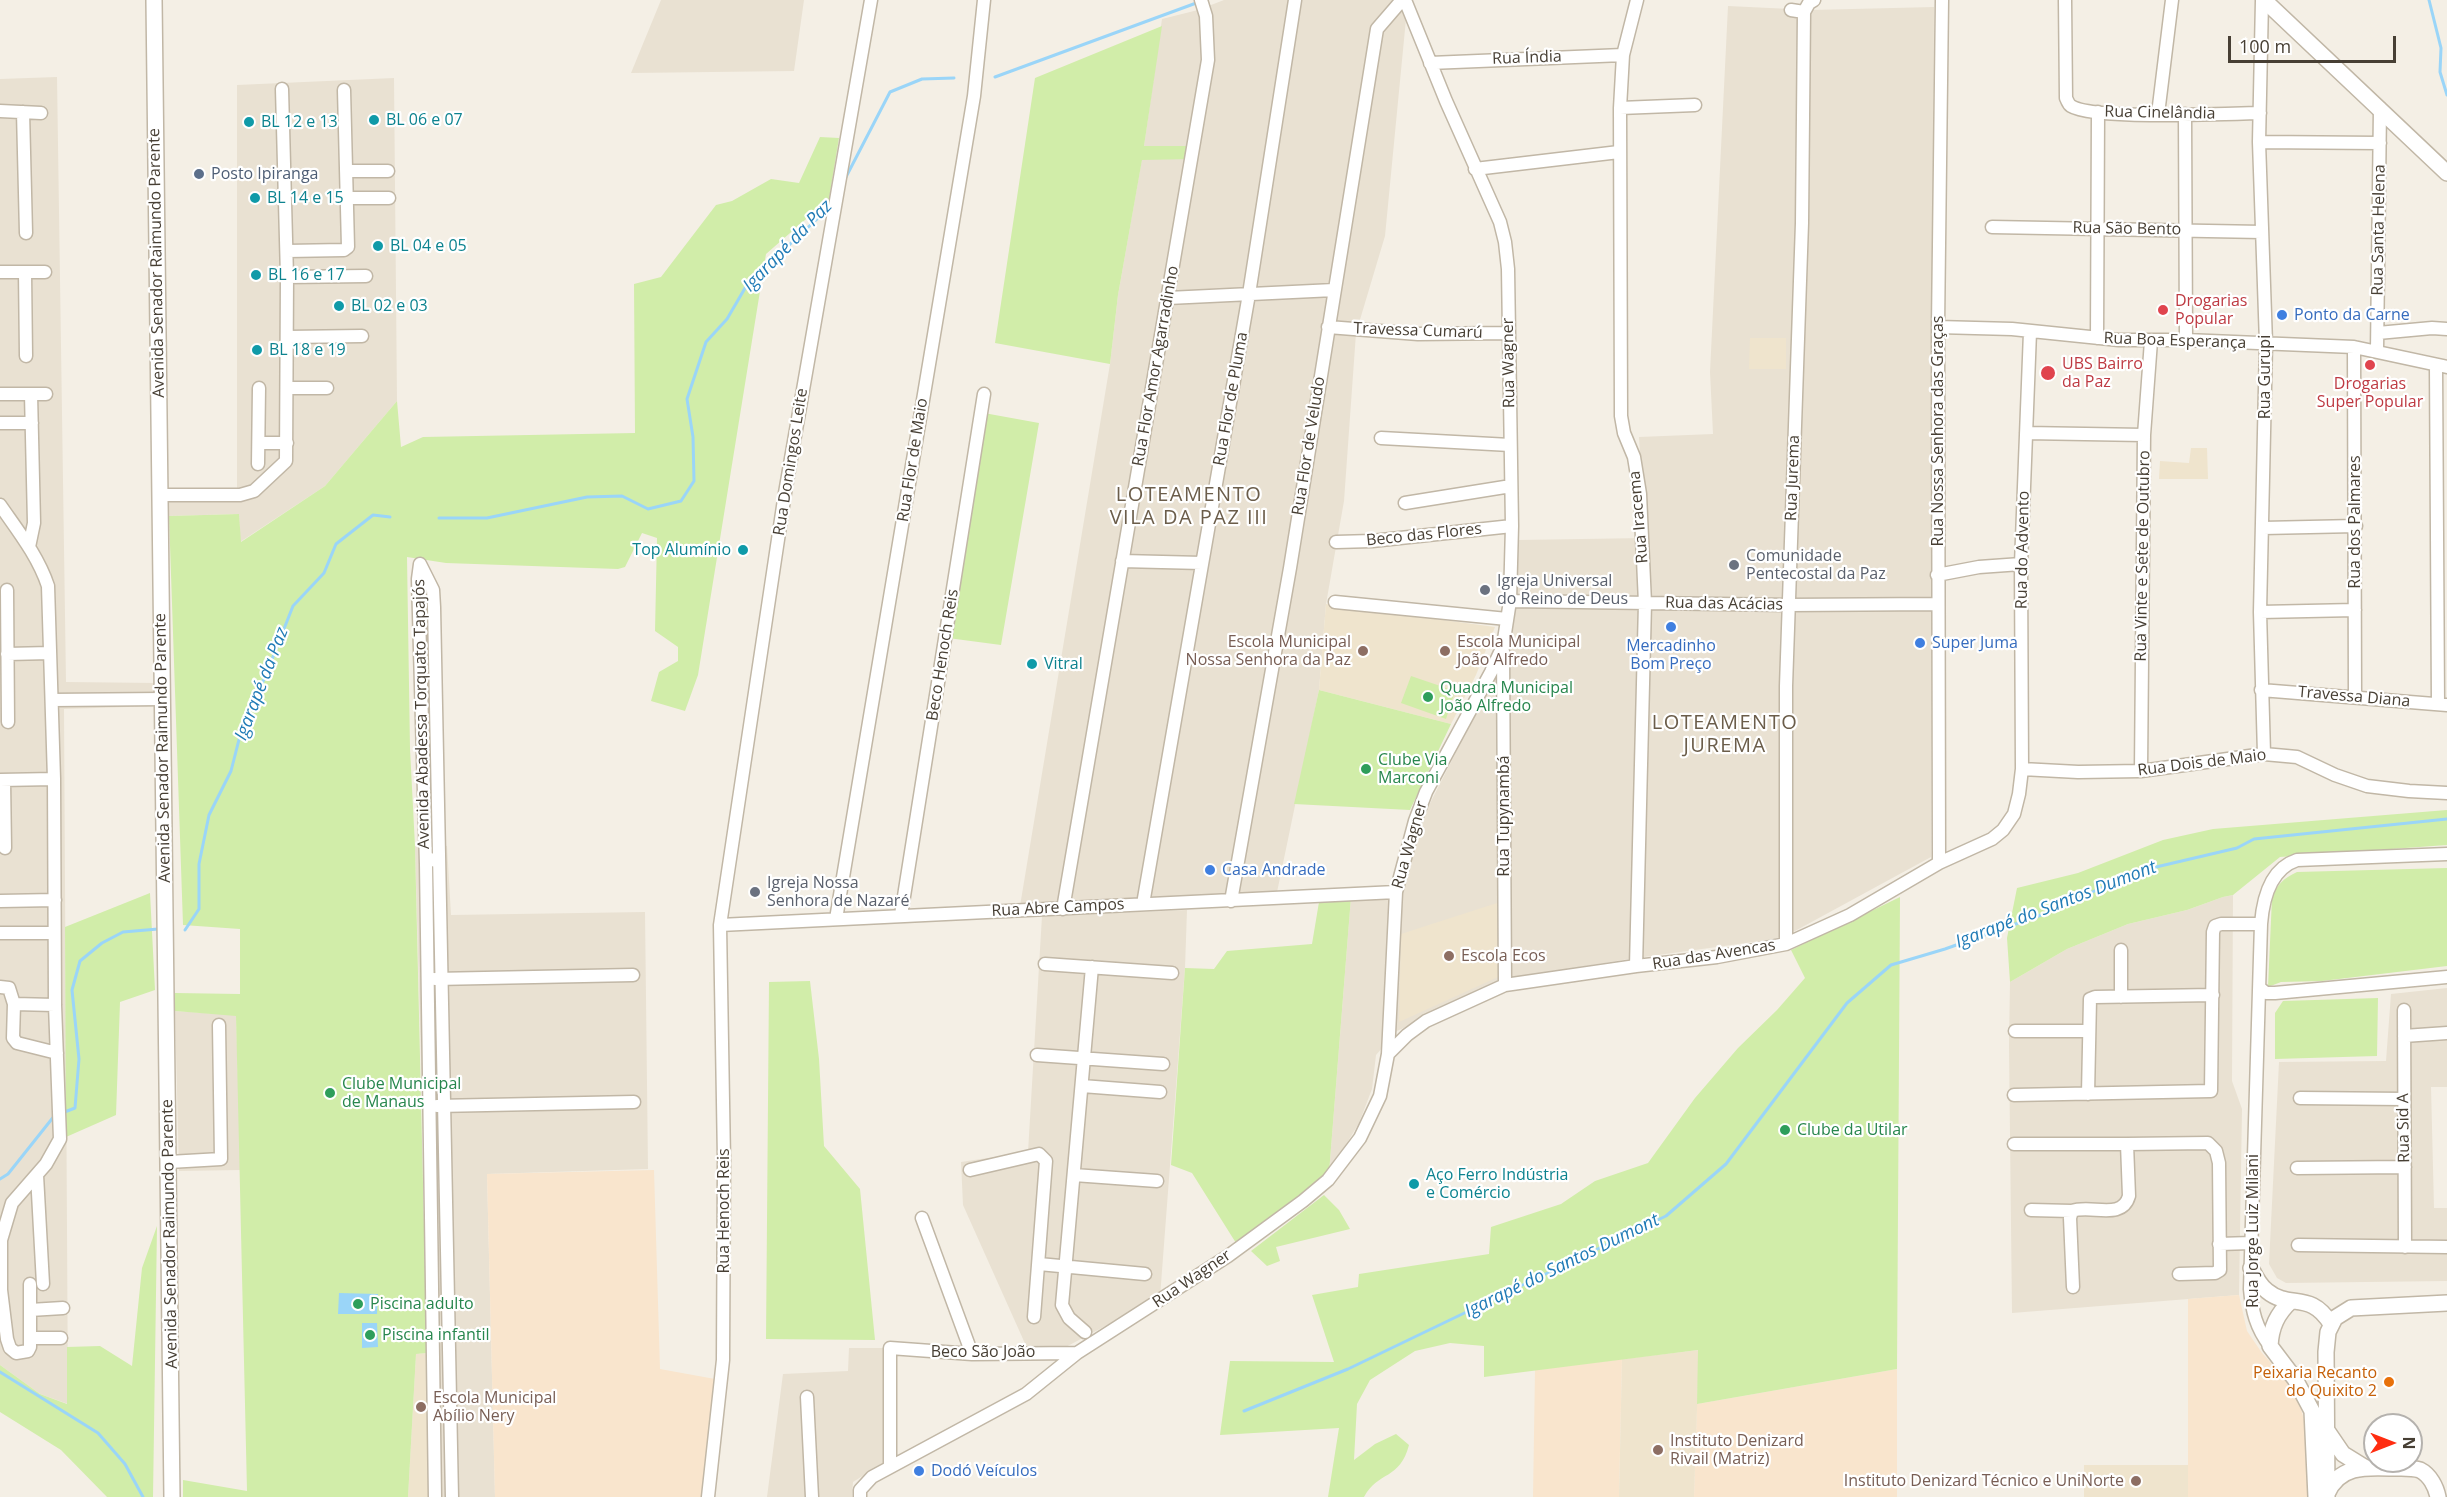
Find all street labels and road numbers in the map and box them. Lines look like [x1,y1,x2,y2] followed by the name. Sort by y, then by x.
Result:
[1492,47,1562,69] street label: Rua Índia
[2104,102,2216,124] street label: Rua Cinelândia
[145,128,169,398] street label: Avenida Senador Raimundo Parente
[2368,164,2390,296] street label: Rua Santa Helena
[2073,218,2181,240] street label: Rua São Bento
[1129,264,1183,468] street label: Rua Flor Amor Agarradinho
[1928,316,1948,546] street label: Rua Nossa Senhora das Graças
[1499,318,1519,408] street label: Rua Wagner
[1353,319,1483,343] street label: Travessa Cumarú
[2103,329,2247,353] street label: Rua Boa Esperança
[1210,331,1252,467] street label: Rua Flor de Pluma
[2255,335,2275,419] street label: Rua Gurupi
[1289,375,1329,517] street label: Rua Flor de Veludo
[770,387,812,537] street label: Rua Domingos Leite
[894,397,932,523] street label: Rua Flor de Maio
[1782,435,1804,521] street label: Rua Jurema
[2132,450,2154,662] street label: Rua Vinte e Sete de Outubro
[2345,455,2365,589] street label: Rua dos Palmares
[1625,470,1653,564] street label: Rua Iracema
[2012,491,2034,609] street label: Rua do Advento
[1365,519,1483,551] street label: Beco das Flores
[410,579,434,849] street label: Avenida Abadessa Torquato Tapajós
[923,588,963,722] street label: Beco Henoch Reis
[1665,593,1783,615] street label: Rua das Acácias
[151,613,175,883] street label: Avenida Senador Raimundo Parente
[2297,683,2411,711] street label: Travessa Diana
[2136,746,2268,780] street label: Rua Dois de Maio
[1494,755,1514,877] street label: Rua Tupynambá
[1388,799,1432,891] street label: Rua Wagner
[991,895,1125,921] street label: Rua Abre Campos
[1651,936,1777,974] street label: Rua das Avencas
[2394,1093,2414,1163] street label: Rua Sid A
[158,1099,182,1369] street label: Avenida Senador Raimundo Parente
[714,1148,734,1274] street label: Rua Henoch Reis
[2243,1154,2263,1308] street label: Rua Jorge Luiz Milani
[1149,1246,1235,1312] street label: Rua Wagner
[931,1342,1035,1362] street label: Beco São João

